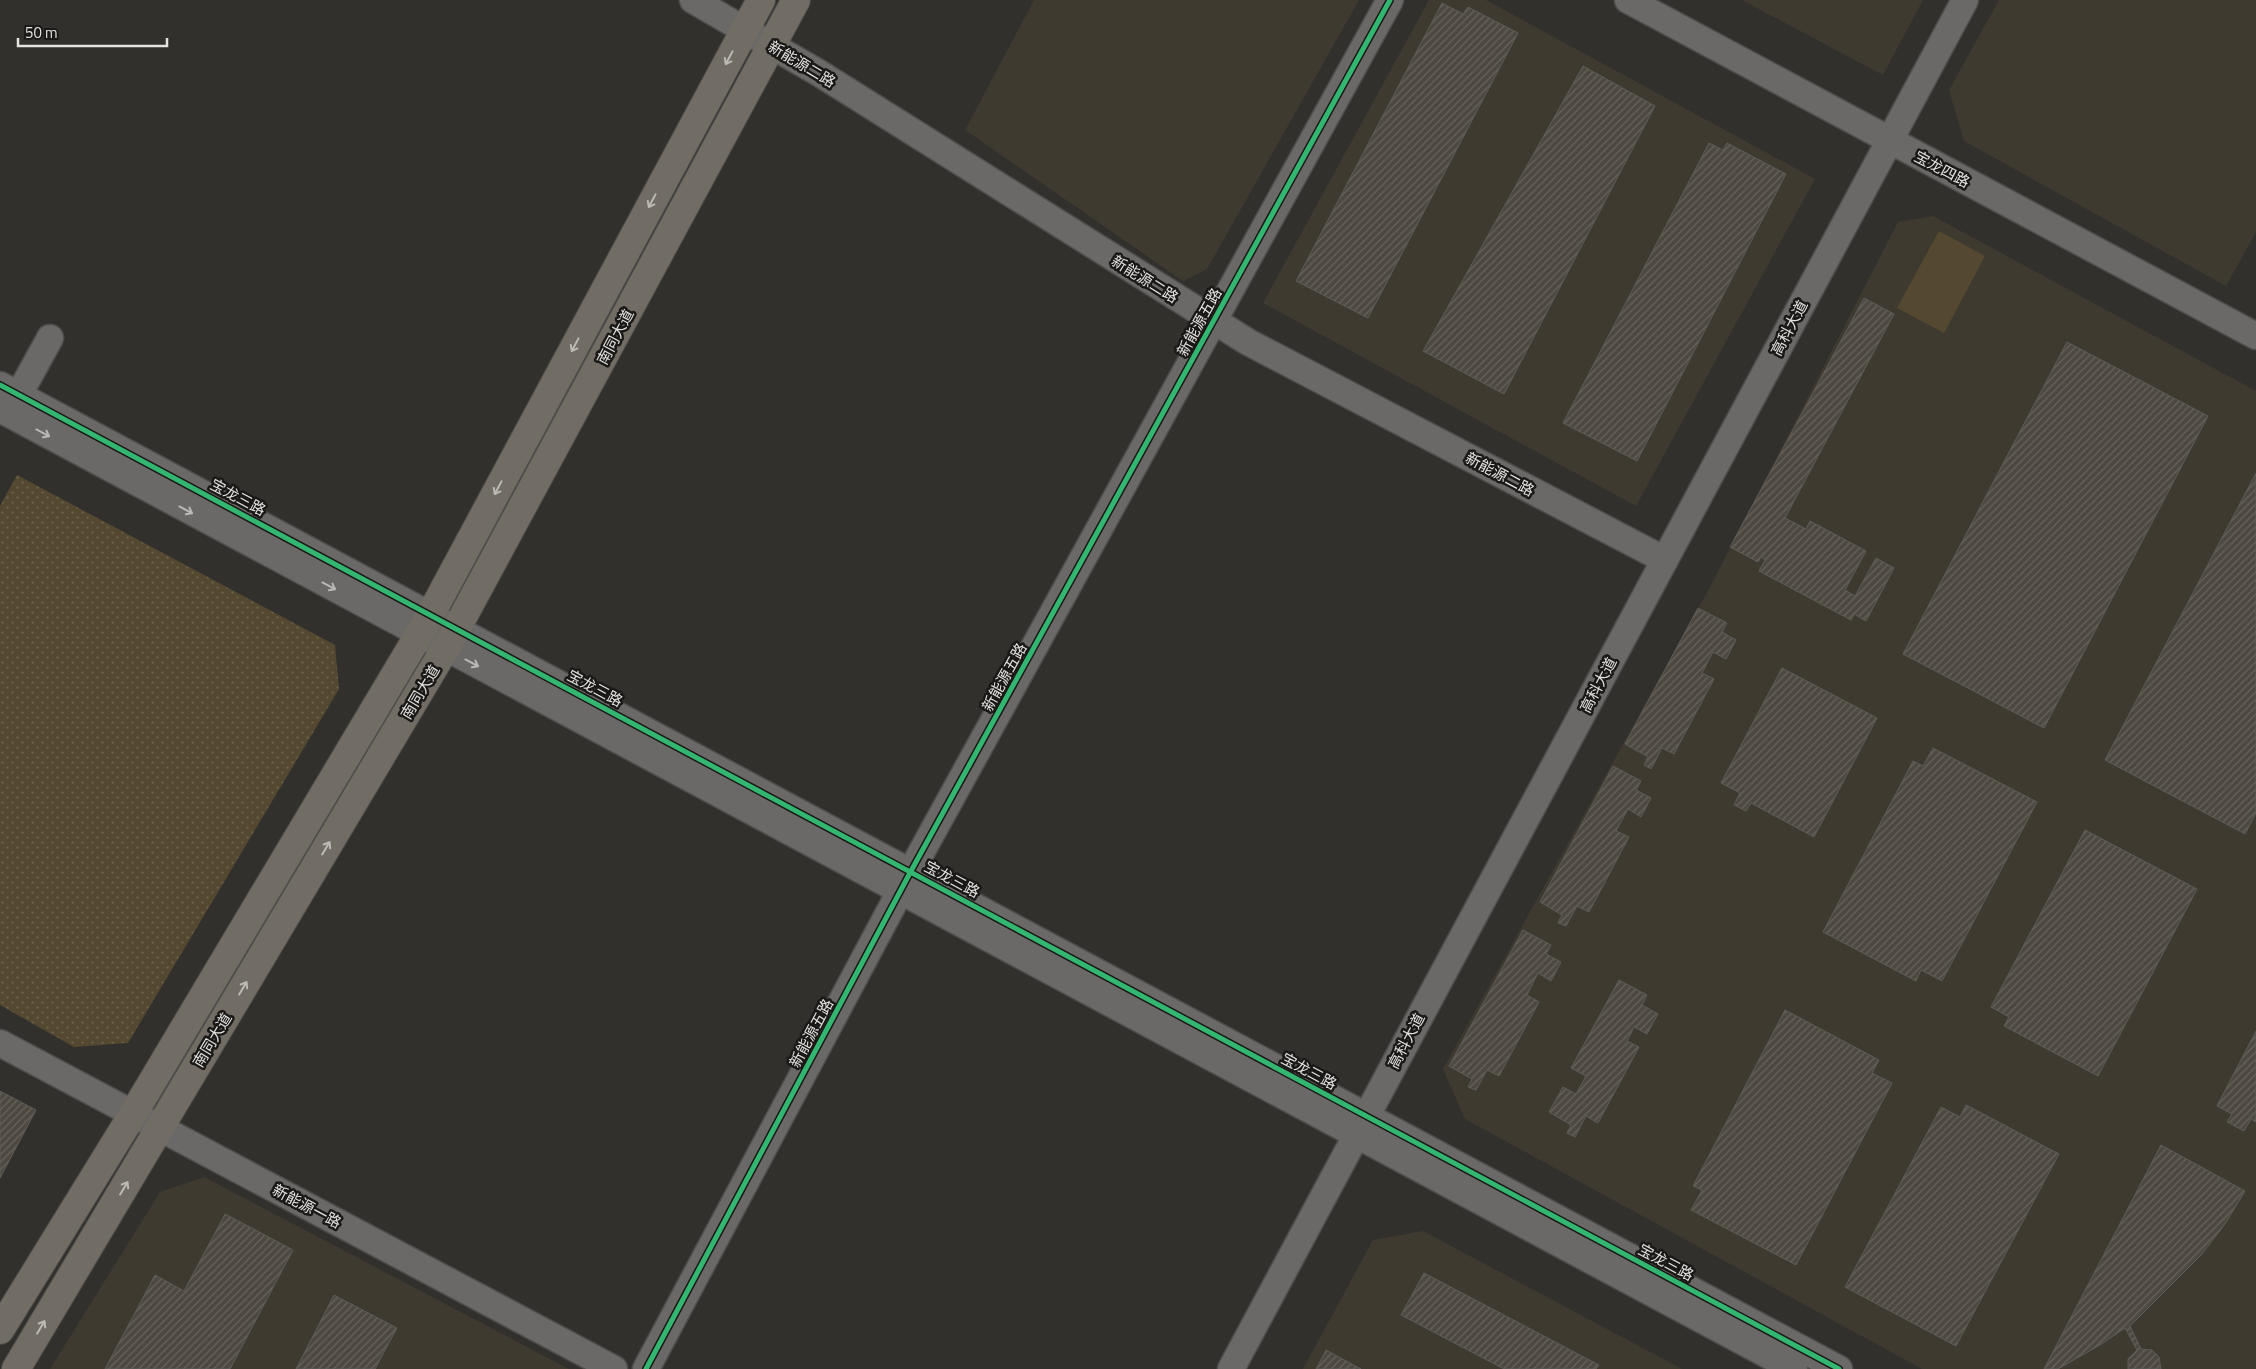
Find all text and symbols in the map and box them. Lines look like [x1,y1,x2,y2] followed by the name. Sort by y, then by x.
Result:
[18,15,166,47] scale bar
[25,21,58,44] text: 50 m
[764,35,840,93] street label: 新能源二路
[724,51,734,66] one-way arrow
[1910,145,1974,193] street label: 宝龙四路
[647,194,657,209] one-way arrow
[1107,249,1183,309] street label: 新能源二路
[1171,284,1227,360] street label: 新能源五路
[1765,296,1813,360] street label: 高科大道
[591,305,639,369] street label: 南同大道
[570,337,580,352] one-way arrow
[35,428,50,438] one-way arrow
[1461,446,1539,502] street label: 新能源二路
[206,473,270,521] street label: 宝龙三路
[493,480,503,494] one-way arrow
[178,505,193,515] one-way arrow
[321,582,336,592] one-way arrow
[976,639,1032,715] street label: 新能源五路
[1574,653,1622,717] street label: 高科大道
[465,658,480,668] one-way arrow
[395,660,445,724] street label: 南同大道
[563,664,627,712] street label: 宝龙三路
[322,842,332,856] one-way arrow
[920,855,984,903] street label: 宝龙三路
[239,981,249,995] one-way arrow
[783,994,839,1072] street label: 新能源五路
[187,1008,237,1072] street label: 南同大道
[1382,1009,1430,1073] street label: 高科大道
[1277,1047,1341,1095] street label: 宝龙三路
[268,1178,346,1234] street label: 新能源一路
[119,1181,129,1195] one-way arrow
[1634,1238,1698,1286] street label: 宝龙三路
[36,1321,46,1335] one-way arrow

